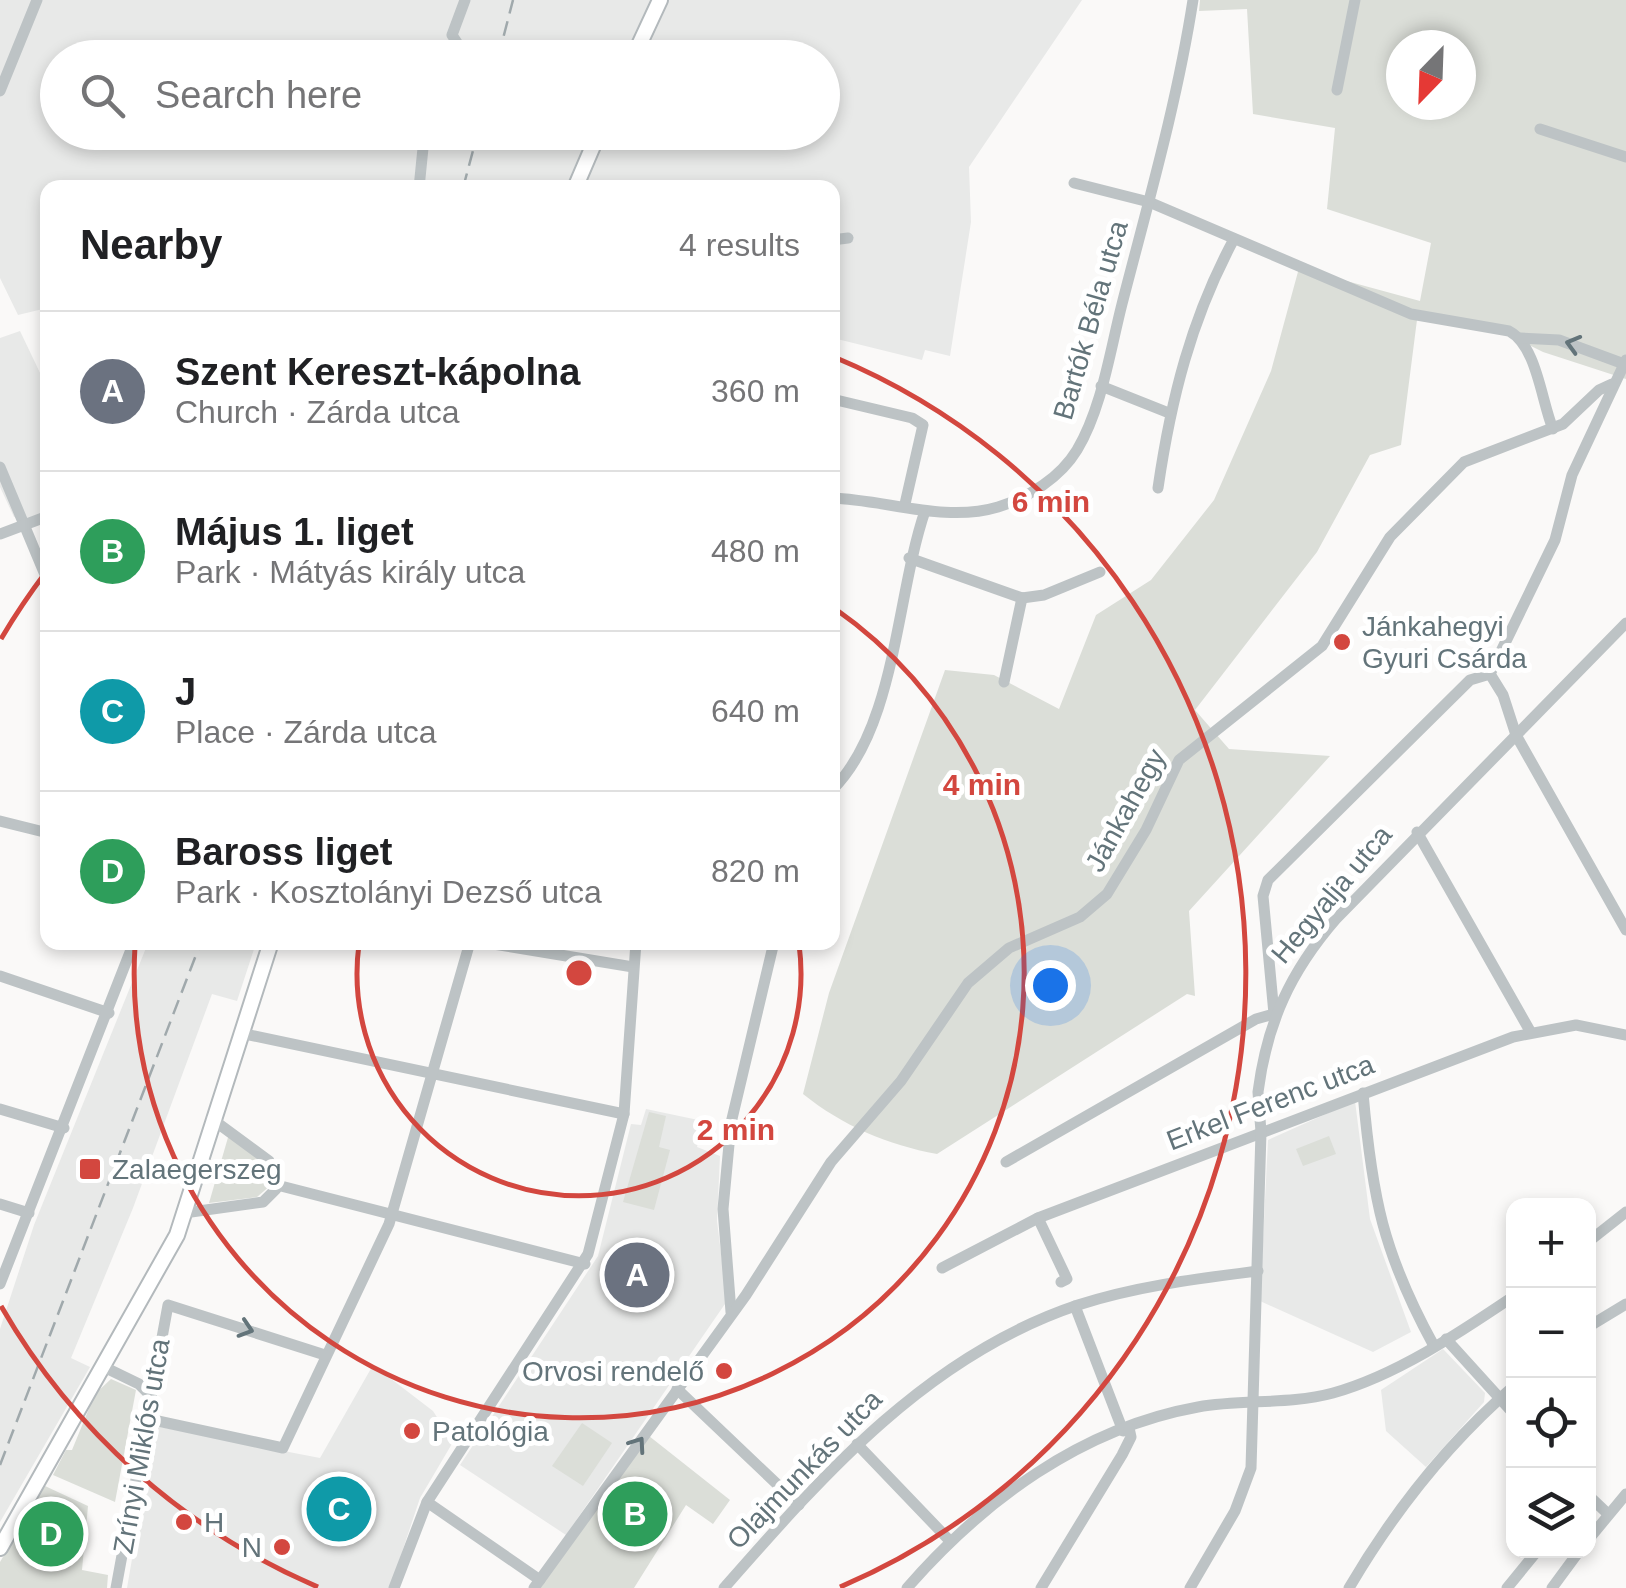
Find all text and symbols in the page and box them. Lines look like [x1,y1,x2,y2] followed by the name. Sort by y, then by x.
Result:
[1386,30,1476,120] north arrow
[40,40,840,150] search box
[75,68,130,123] icon: search
[155,74,362,116] text: Search here
[1047,217,1134,423] street label: Bartók Béla utca
[80,221,222,268] text: Nearby
[679,227,800,263] text: 4 results
[1566,335,1583,356] one-way arrow
[175,351,580,393] text: Szent Kereszt-kápolna
[101,373,124,409] text: A
[711,373,800,409] text: 360 m
[175,394,460,430] text: Church · Zárda utca
[1012,485,1090,518] text: 6 min
[175,511,414,553] text: Május 1. liget
[101,533,124,569] text: B
[711,533,800,569] text: 480 m
[175,554,525,590] text: Park · Mátyás király utca
[1362,611,1527,674] place label: Jánkahegyi Gyuri Csárda
[1331,631,1353,653] marker: Jánkahegyi Gyuri Csárda
[175,671,196,713] text: J
[101,693,124,729] text: C
[711,693,800,729] text: 640 m
[175,714,436,750] text: Place · Zárda utca
[1079,743,1172,877] street label: Jánkahegy
[943,768,1021,801] text: 4 min
[1265,819,1398,969] street label: Hegyalja utca
[175,831,393,873] text: Baross liget
[101,853,124,889] text: D
[711,853,800,889] text: 820 m
[175,874,602,910] text: Park · Kosztolányi Dezső utca
[561,955,597,991] centre of rings
[1025,960,1076,1011] your location
[1162,1049,1379,1156] street label: Erkel Ferenc utca
[697,1113,775,1146] text: 2 min
[112,1154,282,1185] place label: Zalaegerszeg
[77,1156,103,1182] marker: Zalaegerszeg
[1506,1198,1596,1558] map controls
[1506,1198,1596,1288] button: +
[604,1238,670,1312] pin: A
[1506,1288,1596,1378] button: −
[237,1318,254,1338] one-way arrow
[107,1336,176,1556] street label: Zrínyi Miklós utca
[522,1356,704,1387] place label: Orvosi rendelő
[713,1360,735,1382] marker: Orvosi rendelő
[1506,1378,1596,1468] button: locate
[721,1383,888,1555] street label: Olajmunkás utca
[432,1416,549,1447] place label: Patológia
[401,1420,423,1442] marker: Patológia
[626,1436,644,1455] one-way arrow
[1506,1468,1596,1558] button: layers
[306,1472,372,1546] pin: C
[602,1476,668,1552] pin: B
[18,1496,84,1572] pin: D
[204,1507,224,1538] place label: H
[173,1511,195,1533] marker: H
[242,1532,262,1563] place label: N
[271,1536,293,1558] marker: N

